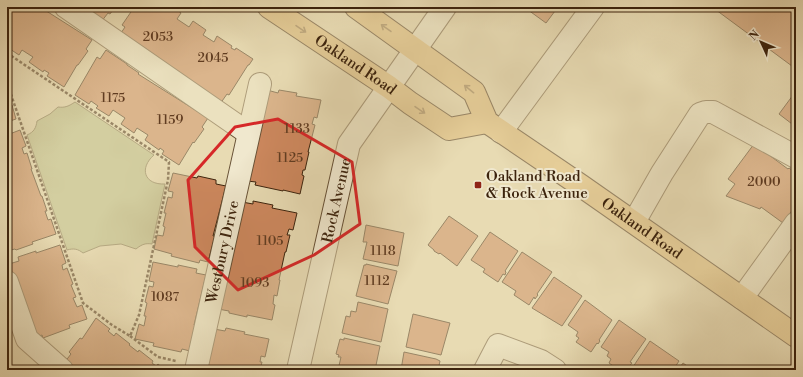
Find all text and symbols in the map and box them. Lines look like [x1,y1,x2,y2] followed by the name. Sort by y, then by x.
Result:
[741,22,781,62] north arrow
[296,24,307,33] one-way arrow
[381,24,392,32] one-way arrow
[746,28,763,44] text: N
[143,29,173,45] house number: 2053
[311,31,400,100] street label: Oakland Road
[198,50,228,66] house number: 2045
[463,84,474,93] one-way arrow
[101,90,125,106] house number: 1175
[414,106,425,114] one-way arrow
[157,112,183,128] house number: 1159
[284,121,310,137] house number: 1133
[277,150,303,166] house number: 1125
[318,156,356,245] street label: Rock Avenue
[486,167,588,203] place label: Oakland Road & Rock Avenue
[747,174,781,190] house number: 2000
[473,180,483,190] marker: Oakland Road & Rock Avenue
[597,194,686,264] street label: Oakland Road
[202,199,244,306] street label: Westbury Drive
[257,233,284,249] house number: 1105
[370,243,396,259] house number: 1118
[364,273,390,289] house number: 1112
[241,275,269,291] house number: 1093
[151,289,180,305] house number: 1087

